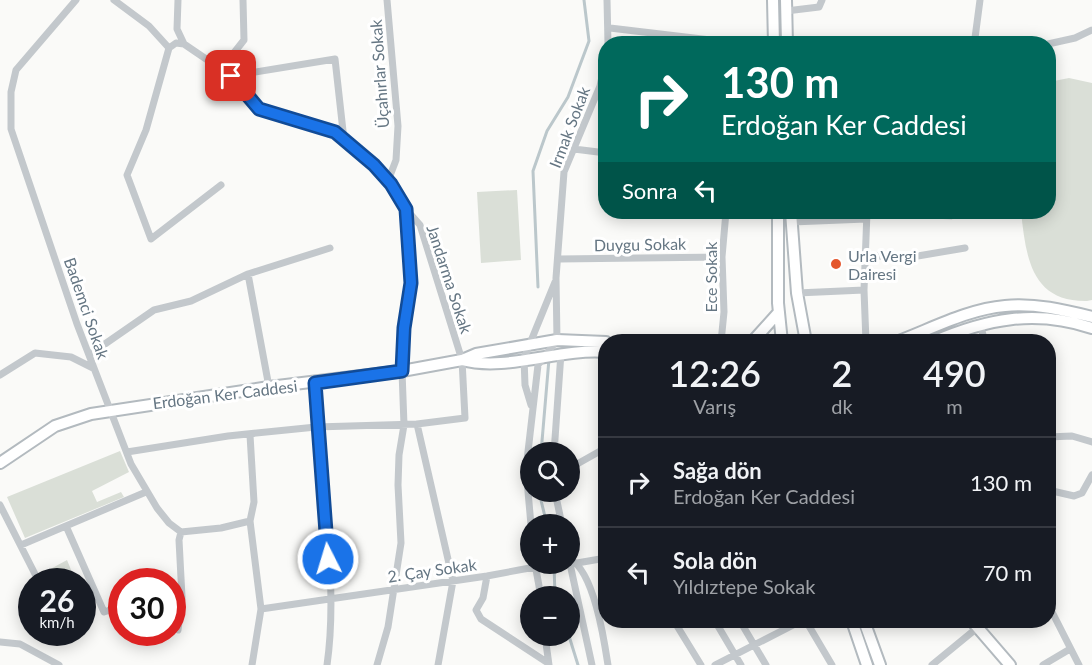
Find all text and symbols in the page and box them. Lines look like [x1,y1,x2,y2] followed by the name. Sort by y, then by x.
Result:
[366,18,392,129] street label: Üçahırlar Sokak
[205,50,256,101] pin
[721,57,839,107] text: 130 m
[214,59,247,92] icon: arrive
[622,60,700,138] icon: right
[545,83,593,170] street label: Irmak Sokak
[721,108,967,141] text: Erdoğan Ker Caddesi
[689,174,722,207] icon: left
[622,177,677,204] text: Sonra
[423,222,477,337] street label: Jandarma Sokak
[594,234,687,254] street label: Duygu Sokak
[701,241,720,312] street label: Ece Sokak
[848,246,916,283] place label: Urla Vergi Dairesi
[61,255,114,362] street label: Bademci Sokak
[829,257,843,271] marker: Urla Vergi Dairesi
[668,351,761,395] text: 12:26
[832,351,852,395] text: 2
[923,351,986,395] text: 490
[152,376,298,412] street label: Erdoğan Ker Caddesi
[693,394,736,418] text: Varış
[831,394,853,418] text: dk
[946,394,963,418] text: m
[520,442,580,646] map controls
[520,442,580,502] button: search
[673,457,762,484] text: Sağa dön
[622,466,655,499] icon: right
[970,469,1032,496] text: 130 m
[673,484,855,508] text: Erdoğan Ker Caddesi
[520,514,580,574] button: +
[296,527,360,591] position arrow
[673,547,757,574] text: Sola dön
[386,554,478,586] street label: 2. Çay Sokak
[622,556,655,589] icon: left
[983,559,1032,586] text: 70 m
[108,568,186,646] speed limit sign: 30
[673,574,815,598] text: Yıldıztepe Sokak
[40,582,74,618] text: 26
[520,586,580,646] button: −
[39,613,75,631] text: km/h

